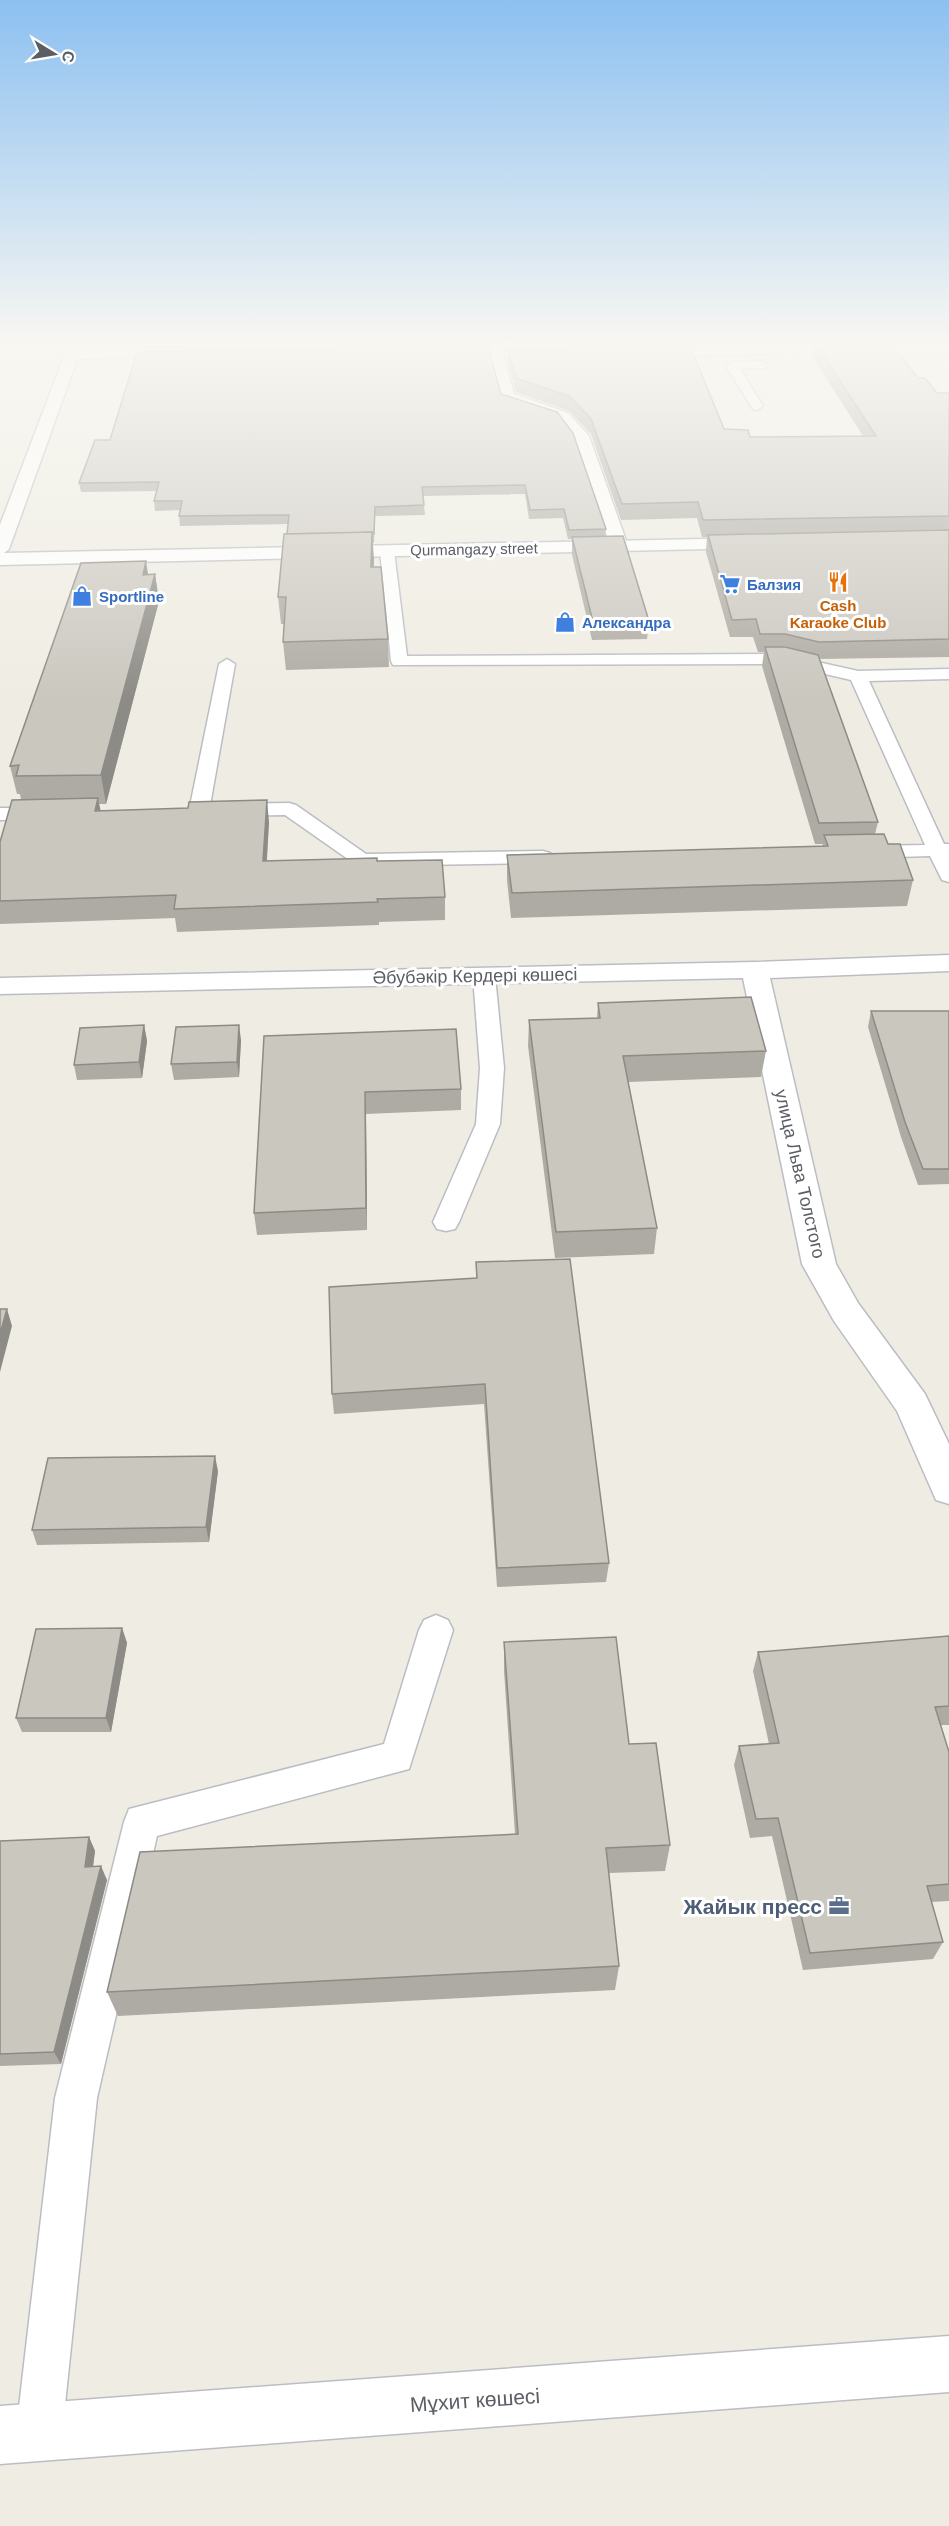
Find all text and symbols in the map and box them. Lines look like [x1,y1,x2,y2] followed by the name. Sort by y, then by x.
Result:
[24,24,84,84] north arrow
[59,49,78,64] text: С
[410,539,539,559] street label: Qurmangazy street
[826,570,850,594] restaurant icon: Cash Karaoke Club
[718,572,742,596] supermarket icon: Балзия
[747,576,801,593] place label: Балзия
[70,584,94,608] shop icon: Sportline
[99,588,164,605] place label: Sportline
[790,597,886,631] place label: Cash Karaoke Club
[553,610,577,634] shop icon: Александра
[582,614,671,631] place label: Александра
[372,964,578,988] street label: Әбубәкір Кердері көшесі
[771,1087,829,1261] street label: улица Льва Толстого
[827,1894,851,1918] office icon: Жайык пресс
[683,1895,822,1918] place label: Жайык пресс
[409,2384,541,2416] street label: Мұхит көшесі

